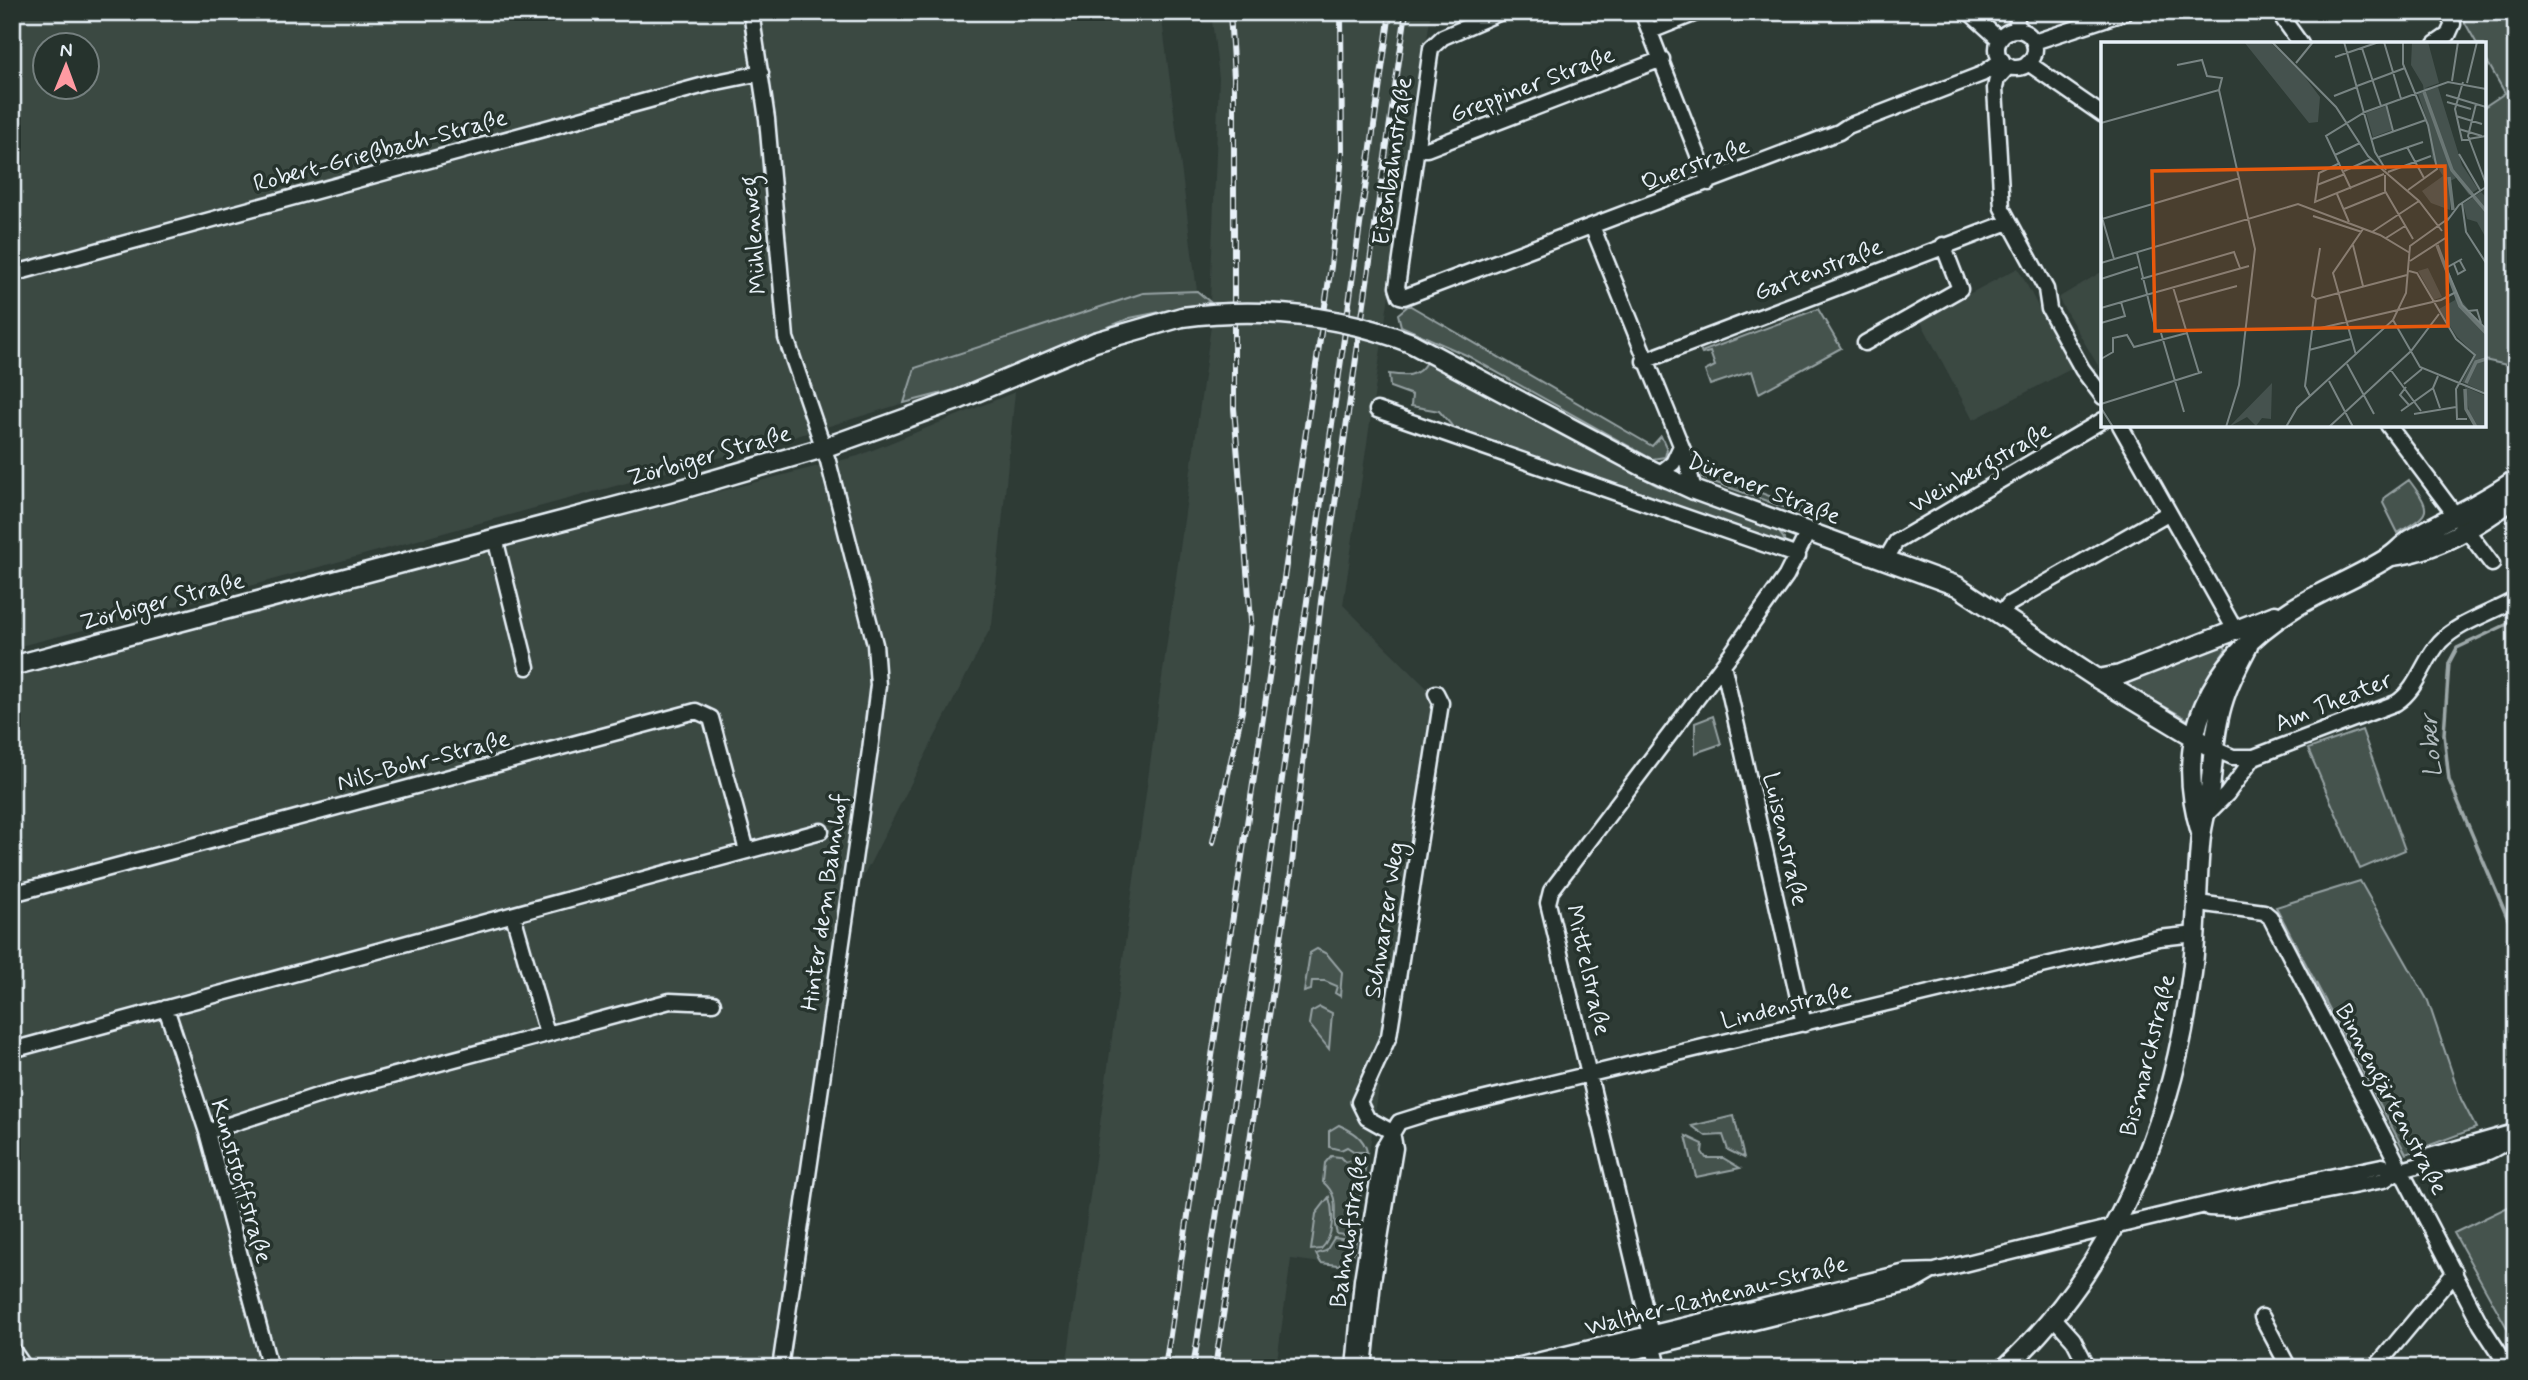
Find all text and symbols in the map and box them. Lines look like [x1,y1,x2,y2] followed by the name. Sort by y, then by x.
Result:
[32,32,102,102] north arrow
[60,38,73,63] text: N
[1446,40,1620,131] street label: Greppiner Straße
[2101,42,2486,427] inset map
[1366,75,1421,247] street label: Eisenbahnstraße
[250,103,511,200] street label: Robert-Grießbach-Straße
[1637,131,1754,200] street label: Querstraße
[734,174,778,296] street label: Mühlenweg
[1750,232,1887,309] street label: Gartenstraße
[1904,415,2059,524] street label: Weinbergstraße
[624,418,796,497] street label: Zörbiger Straße
[1682,446,1845,533] street label: Dürener Straße
[77,566,249,641] street label: Zörbiger Straße
[2270,665,2397,740] street label: Am Theater
[2413,710,2451,779] water label: Lober
[334,723,513,799] street label: Nils-Bohr-Straße
[1754,770,1815,909] street label: Luisenstraße
[795,791,856,1013] street label: Hinter dem Bahnhof
[1358,840,1415,1001] street label: Schwarzer Weg
[1557,902,1618,1039] street label: Mittelstraße
[2113,971,2184,1140] street label: Bismarckstraße
[1718,975,1855,1038] street label: Lindenstraße
[2324,999,2454,1202] street label: Binnengärtenstraße
[202,1096,279,1267] street label: Kunststoffstraße
[1323,1152,1376,1310] street label: Bahnhofstraße
[1582,1249,1851,1344] street label: Walther-Rathenau-Straße

